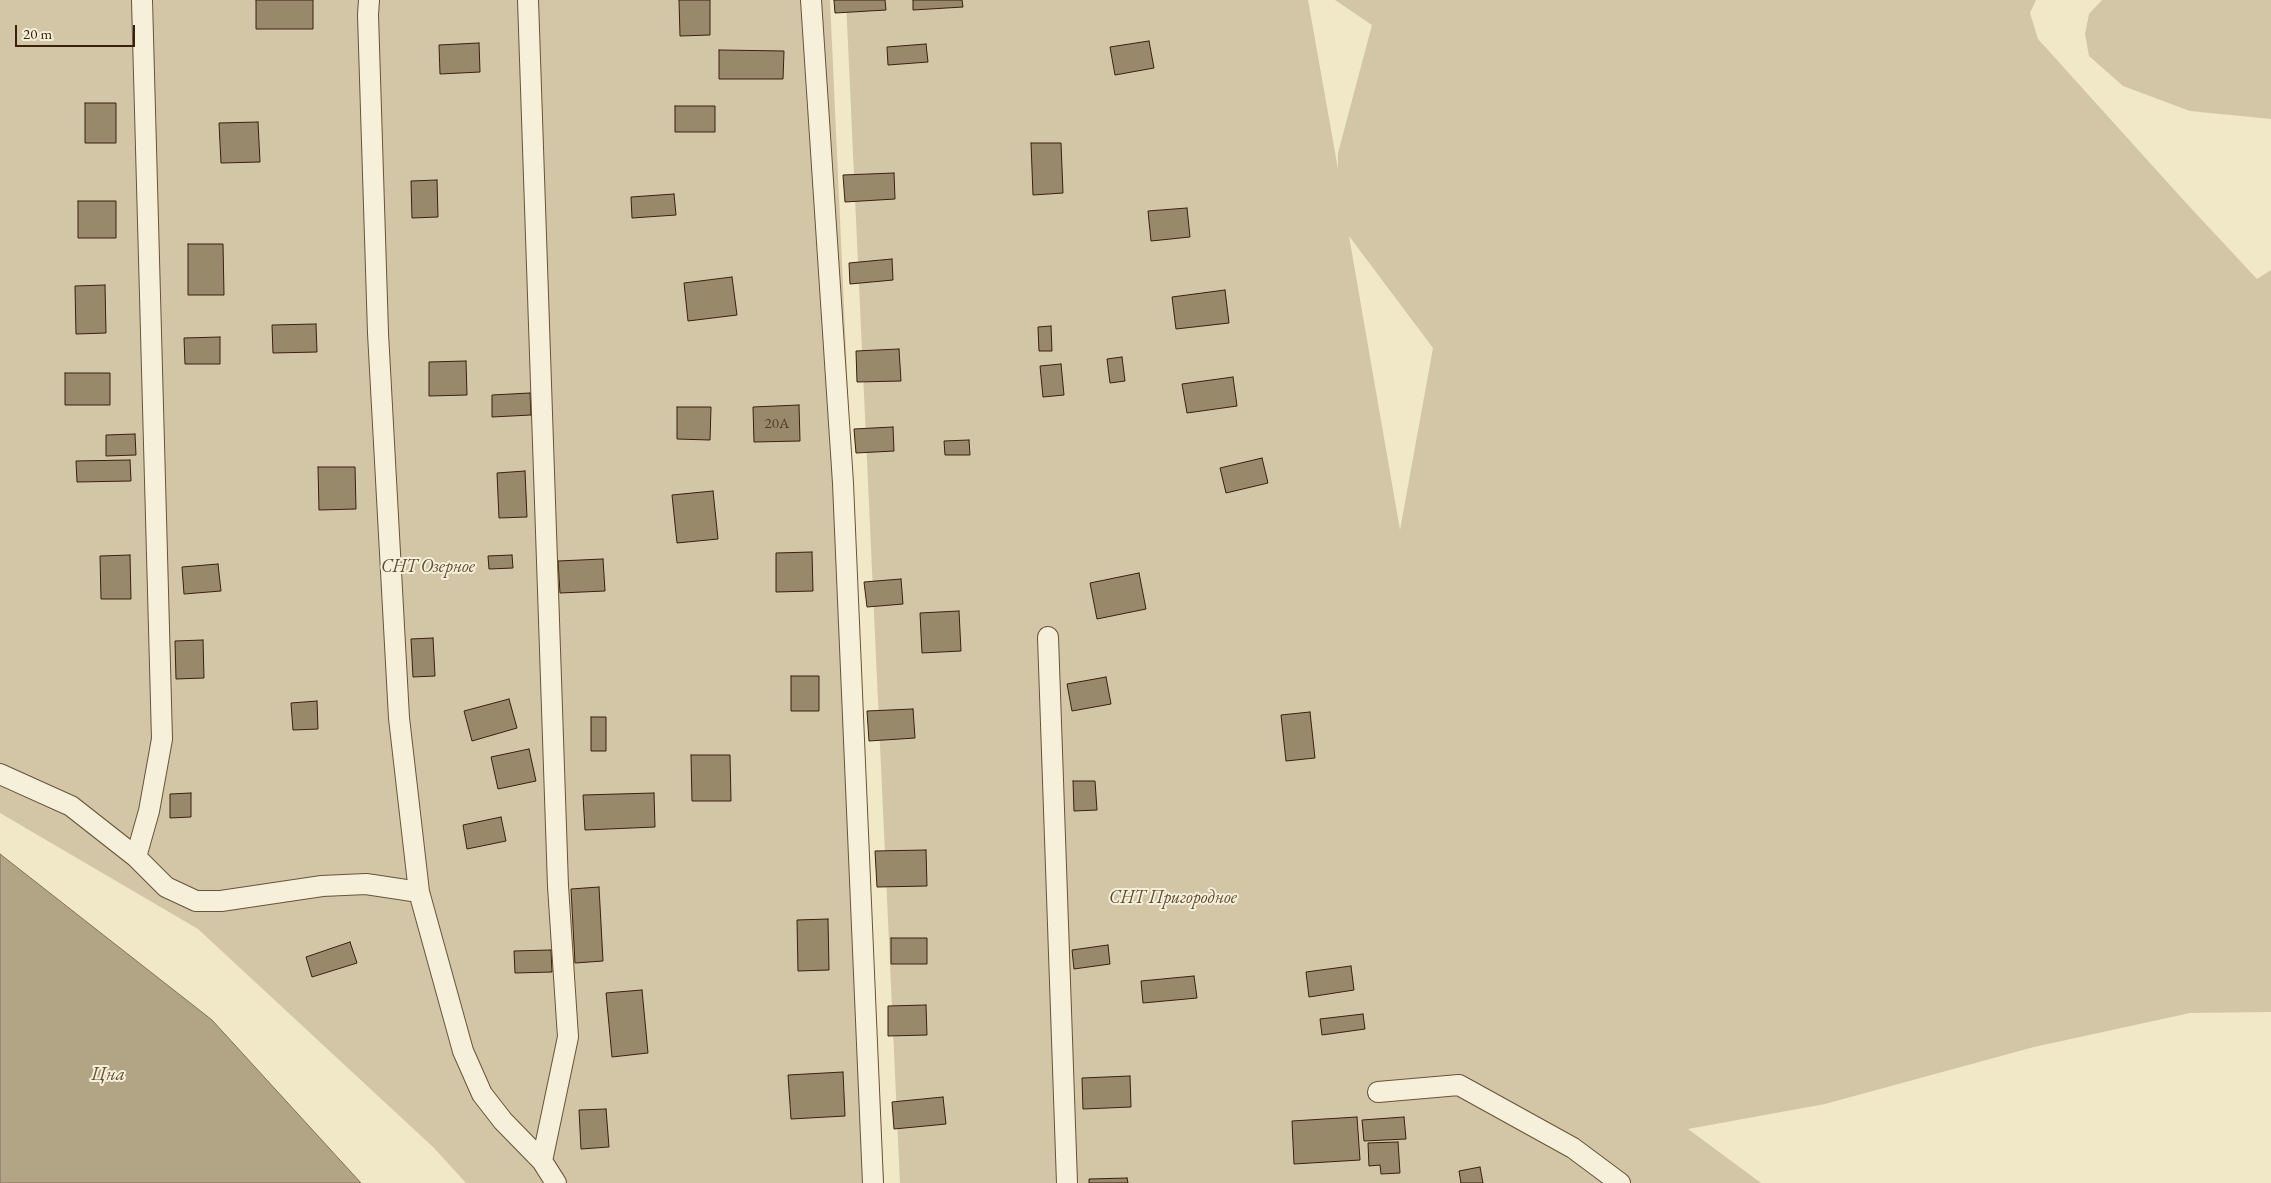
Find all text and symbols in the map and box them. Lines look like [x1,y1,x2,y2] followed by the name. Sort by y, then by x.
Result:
[18,15,138,47] scale bar
[23,24,52,43] text: 20 m
[765,415,789,433] house number: 20А
[381,556,475,578] park label: СНТ Озерное
[1109,887,1237,909] park label: СНТ Пригородное
[91,1064,125,1086] water label: Цна

